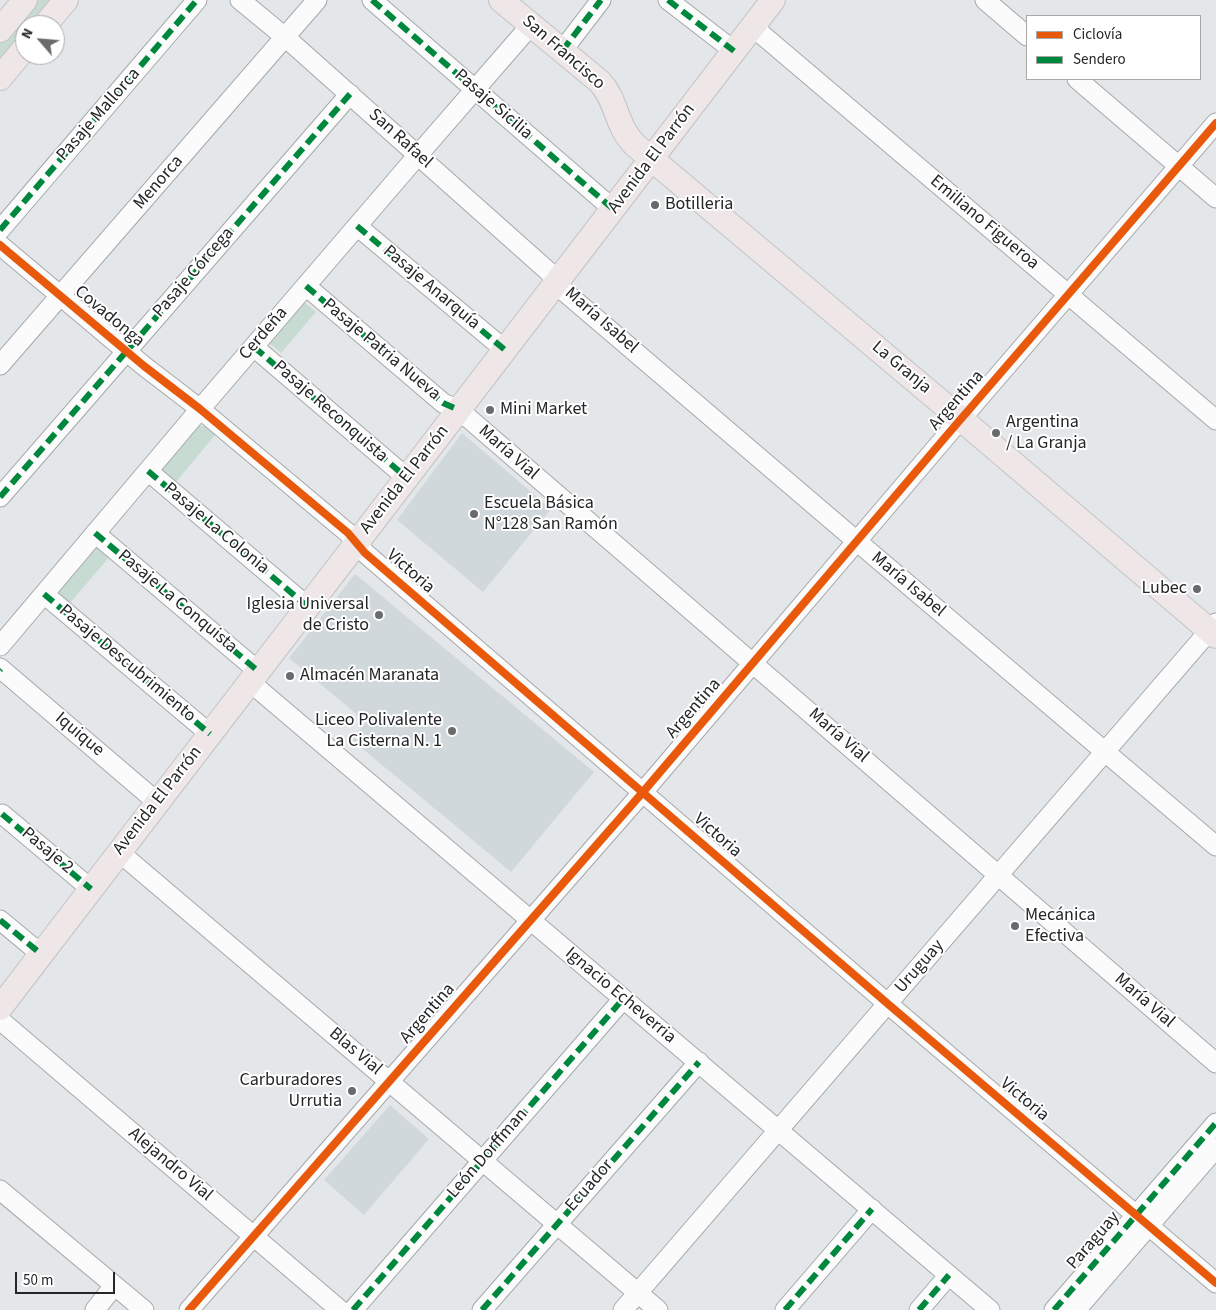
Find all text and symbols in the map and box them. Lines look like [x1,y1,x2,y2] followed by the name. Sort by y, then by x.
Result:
[517,11,609,95] street label: San Francisco
[15,15,65,65] north arrow
[1026,15,1201,80] legend
[1073,24,1122,45] text: Ciclovía
[17,25,39,42] text: N
[1073,49,1126,70] text: Sendero
[53,64,145,166] street label: Pasaje Mallorca
[449,65,537,145] street label: Pasaje Sicilia
[604,100,700,218] street label: Avenida El Parrón
[363,105,437,173] street label: San Rafael
[130,151,188,215] street label: Menorca
[925,171,1043,275] street label: Emiliano Figueroa
[665,194,733,216] place label: Botilleria
[649,199,661,211] marker: Botilleria
[149,223,239,323] street label: Pasaje Córcega
[378,241,484,335] street label: Pasaje Anarquía
[70,282,148,352] street label: Covadonga
[560,283,642,359] street label: María Isabel
[318,294,444,406] street label: Pasaje Patria Nueva
[235,303,293,365] street label: Cerdeña
[867,337,935,399] street label: La Granja
[268,356,392,468] street label: Pasaje Reconquista
[925,366,989,436] street label: Argentina
[500,399,587,421] place label: Mini Market
[484,404,496,416] marker: Mini Market
[1006,412,1087,454] place label: Argentina / La Granja
[356,421,454,539] street label: Avenida El Parrón
[473,421,543,485] street label: María Vial
[990,427,1002,439] marker: Argentina / La Granja
[159,479,273,579] street label: Pasaje La Colonia
[484,493,618,536] place label: Escuela Básica N°128 San Ramón
[468,508,480,520] marker: Escuela Básica N°128 San Ramón
[381,545,439,599] street label: Victoria
[113,546,241,658] street label: Pasaje La Conquista
[866,548,950,622] street label: María Isabel
[1142,578,1187,600] place label: Lubec
[1191,583,1203,595] marker: Lubec
[246,594,369,636] place label: Iglesia Universal de Cristo
[54,600,200,728] street label: Pasaje Descubrimiento
[373,609,385,621] marker: Iglesia Universal de Cristo
[300,665,439,687] place label: Almacén Maranata
[284,670,296,682] marker: Almacén Maranata
[662,674,726,744] street label: Argentina
[803,704,873,768] street label: María Vial
[50,708,108,762] street label: Iquique
[315,710,442,752] place label: Liceo Polivalente La Cisterna N. 1
[446,725,458,737] marker: Liceo Polivalente La Cisterna N. 1
[109,742,207,860] street label: Avenida El Parrón
[688,809,746,863] street label: Victoria
[17,823,77,879] street label: Pasaje 2
[1025,905,1095,948] place label: Mecánica Efectiva
[1009,920,1021,932] marker: Mecánica Efectiva
[891,936,949,998] street label: Uruguay
[560,943,680,1049] street label: Ignacio Echeverria
[1109,969,1179,1033] street label: María Vial
[396,979,460,1049] street label: Argentina
[324,1024,386,1080] street label: Blas Vial
[239,1070,342,1112] place label: Carburadores Urrutia
[995,1073,1053,1127] street label: Victoria
[346,1085,358,1097] marker: Carburadores Urrutia
[443,1105,533,1203] street label: León Dorffman
[123,1123,217,1207] street label: Alejandro Vial
[561,1155,619,1217] street label: Ecuador
[1063,1208,1125,1274] street label: Paraguay
[18,1262,118,1294] scale bar
[23,1270,53,1291] text: 50 m

